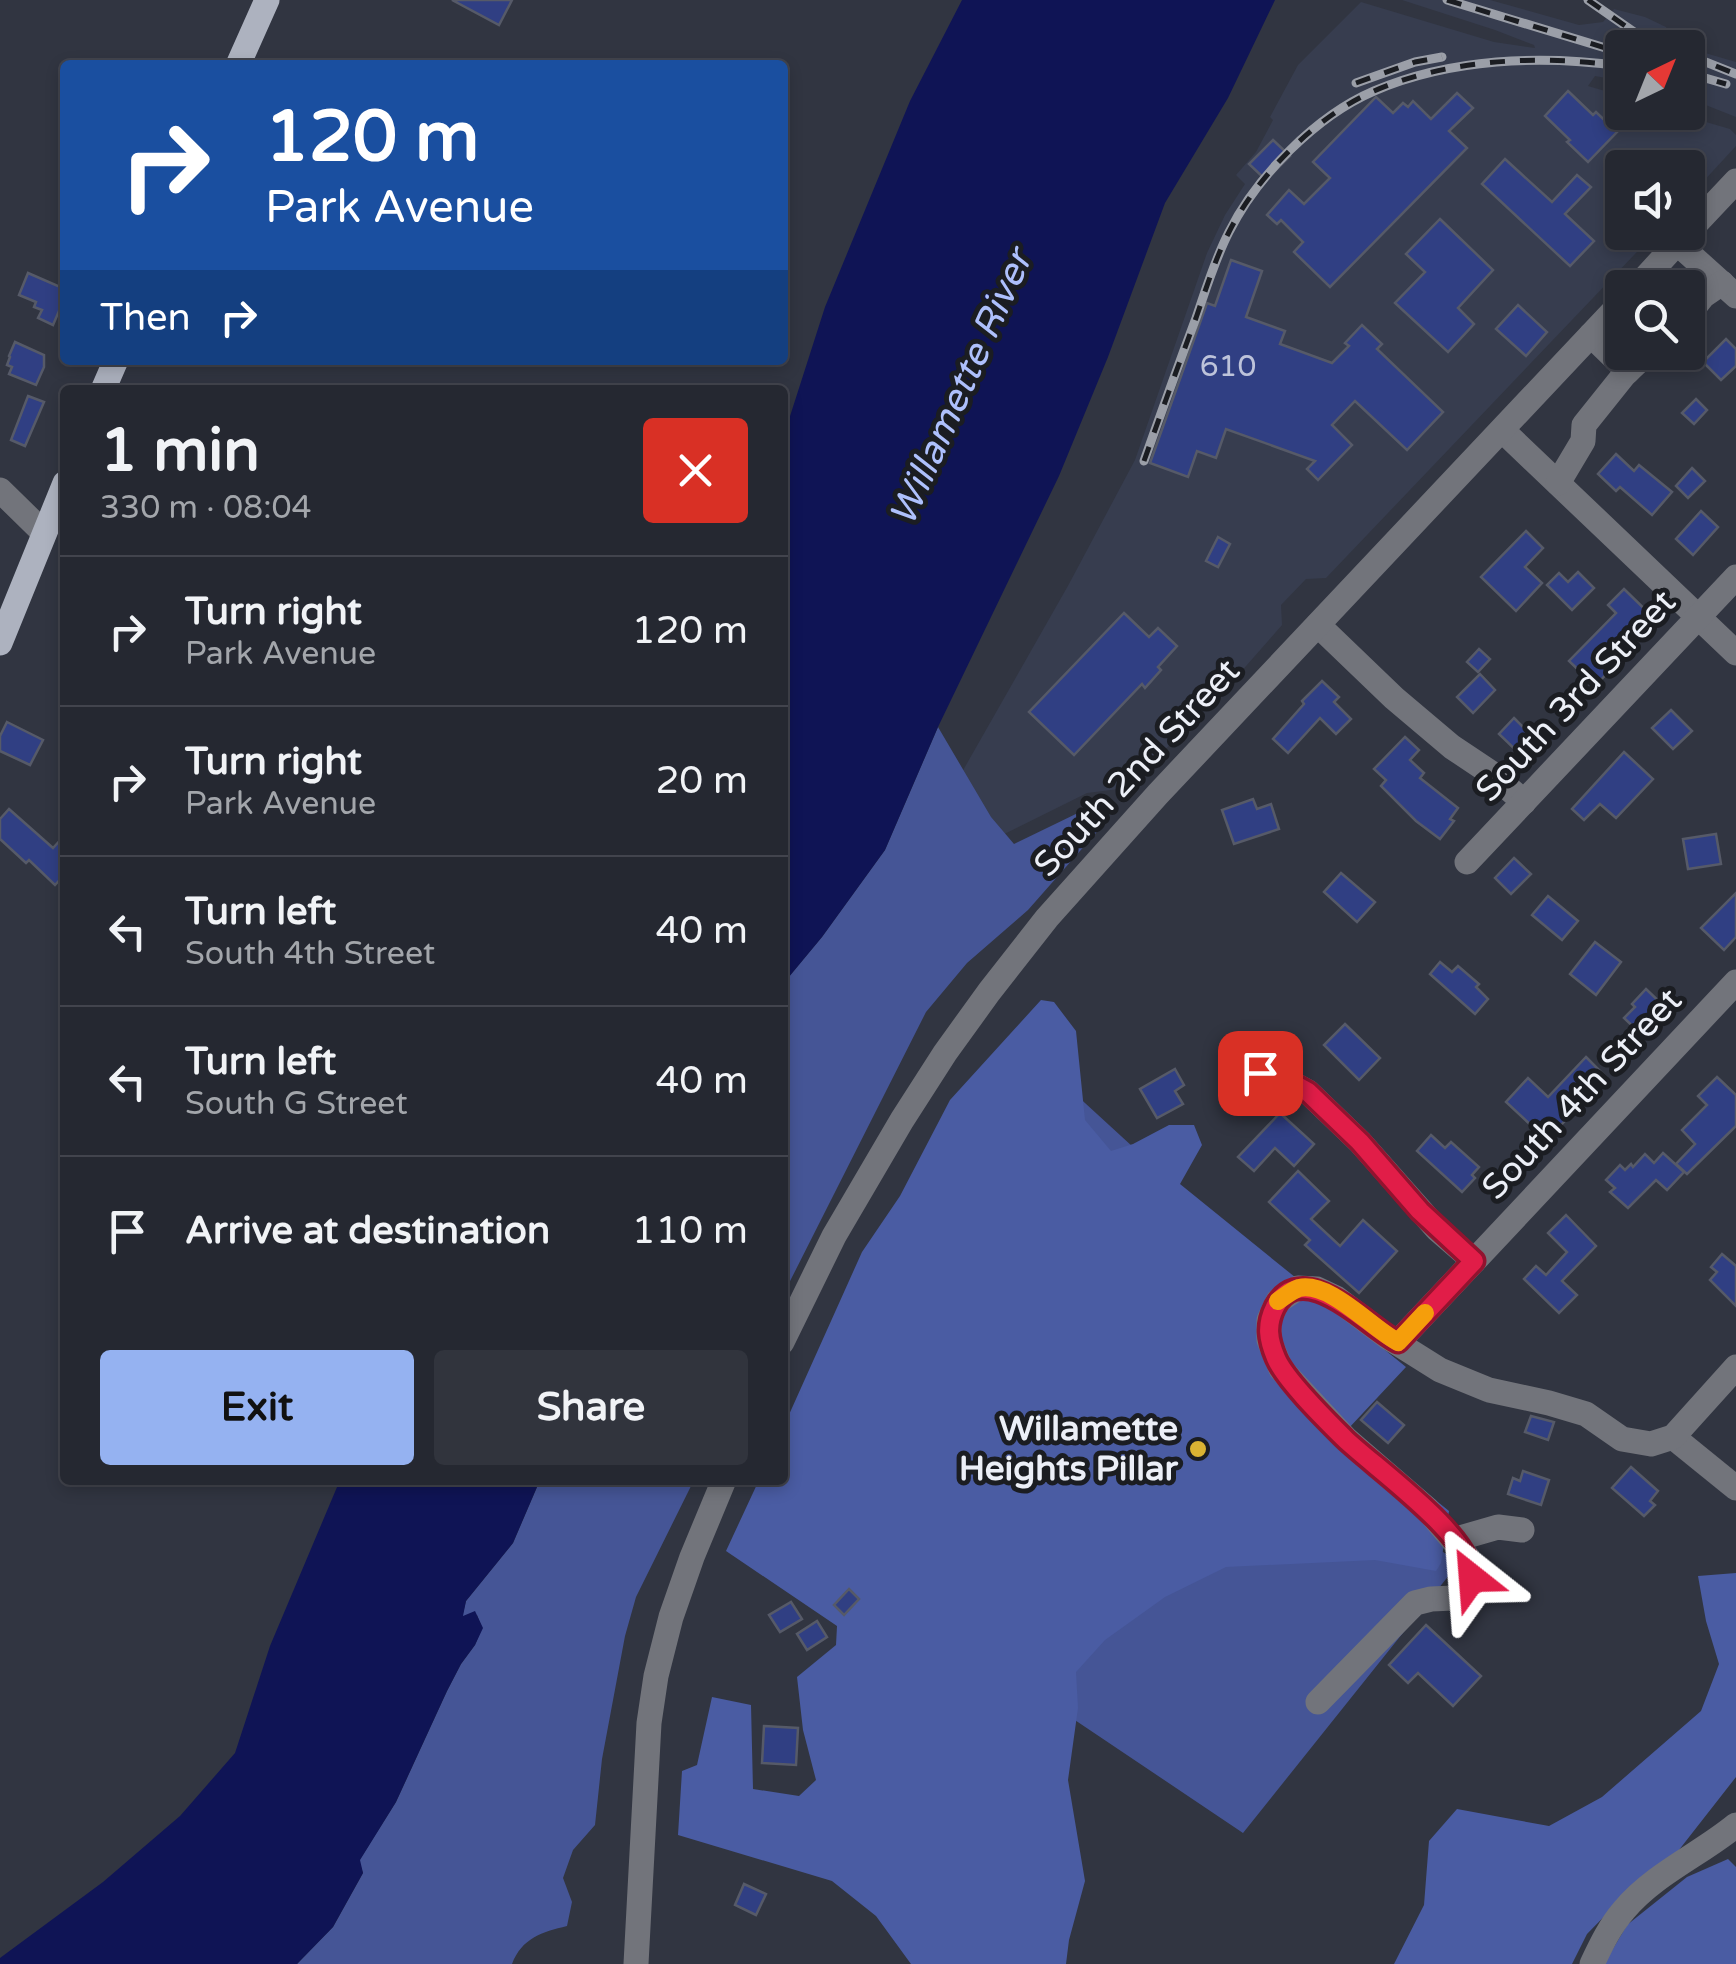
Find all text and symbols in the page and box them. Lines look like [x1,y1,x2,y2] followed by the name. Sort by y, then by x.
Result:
[1605,30,1705,130] north arrow
[1605,30,1705,370] map controls
[265,96,479,180] text: 120 m
[100,100,230,230] icon: right
[1605,150,1705,250] button: sound
[265,181,534,235] text: Park Avenue
[880,239,1044,533] water label: Willamette River
[1605,270,1705,370] button: search
[211,290,266,345] icon: right
[100,295,191,341] text: Then
[1200,348,1256,385] house number: 610
[100,415,260,487] text: 1 min
[643,418,748,523] button: close
[100,489,312,527] text: 330 m · 08:04
[1467,581,1685,811] street label: South 3rd Street
[185,589,362,635] text: Turn right
[100,604,155,659] icon: right
[632,608,748,654] text: 120 m
[185,635,376,673] text: Park Avenue
[1025,650,1249,886] street label: South 2nd Street
[185,739,362,785] text: Turn right
[100,754,155,809] icon: right
[656,758,748,804] text: 20 m
[185,785,376,823] text: Park Avenue
[185,889,336,935] text: Turn left
[100,904,155,959] icon: left
[656,908,748,954] text: 40 m
[185,935,435,973] text: South 4th Street
[1473,980,1691,1208] street label: South 4th Street
[1218,1031,1303,1116] pin
[185,1039,336,1085] text: Turn left
[1233,1046,1288,1101] icon: arrive
[100,1054,155,1109] icon: left
[656,1058,748,1104] text: 40 m
[185,1085,408,1123] text: South G Street
[100,1204,155,1259] icon: arrive
[185,1208,550,1254] text: Arrive at destination
[632,1208,748,1254] text: 110 m
[100,1350,414,1465] button: Exit
[434,1350,748,1465] button: Share
[959,1408,1179,1490] place label: Willamette Heights Pillar
[1187,1438,1209,1460] marker: Willamette Heights Pillar
[1420,1526,1524,1630] position arrow

